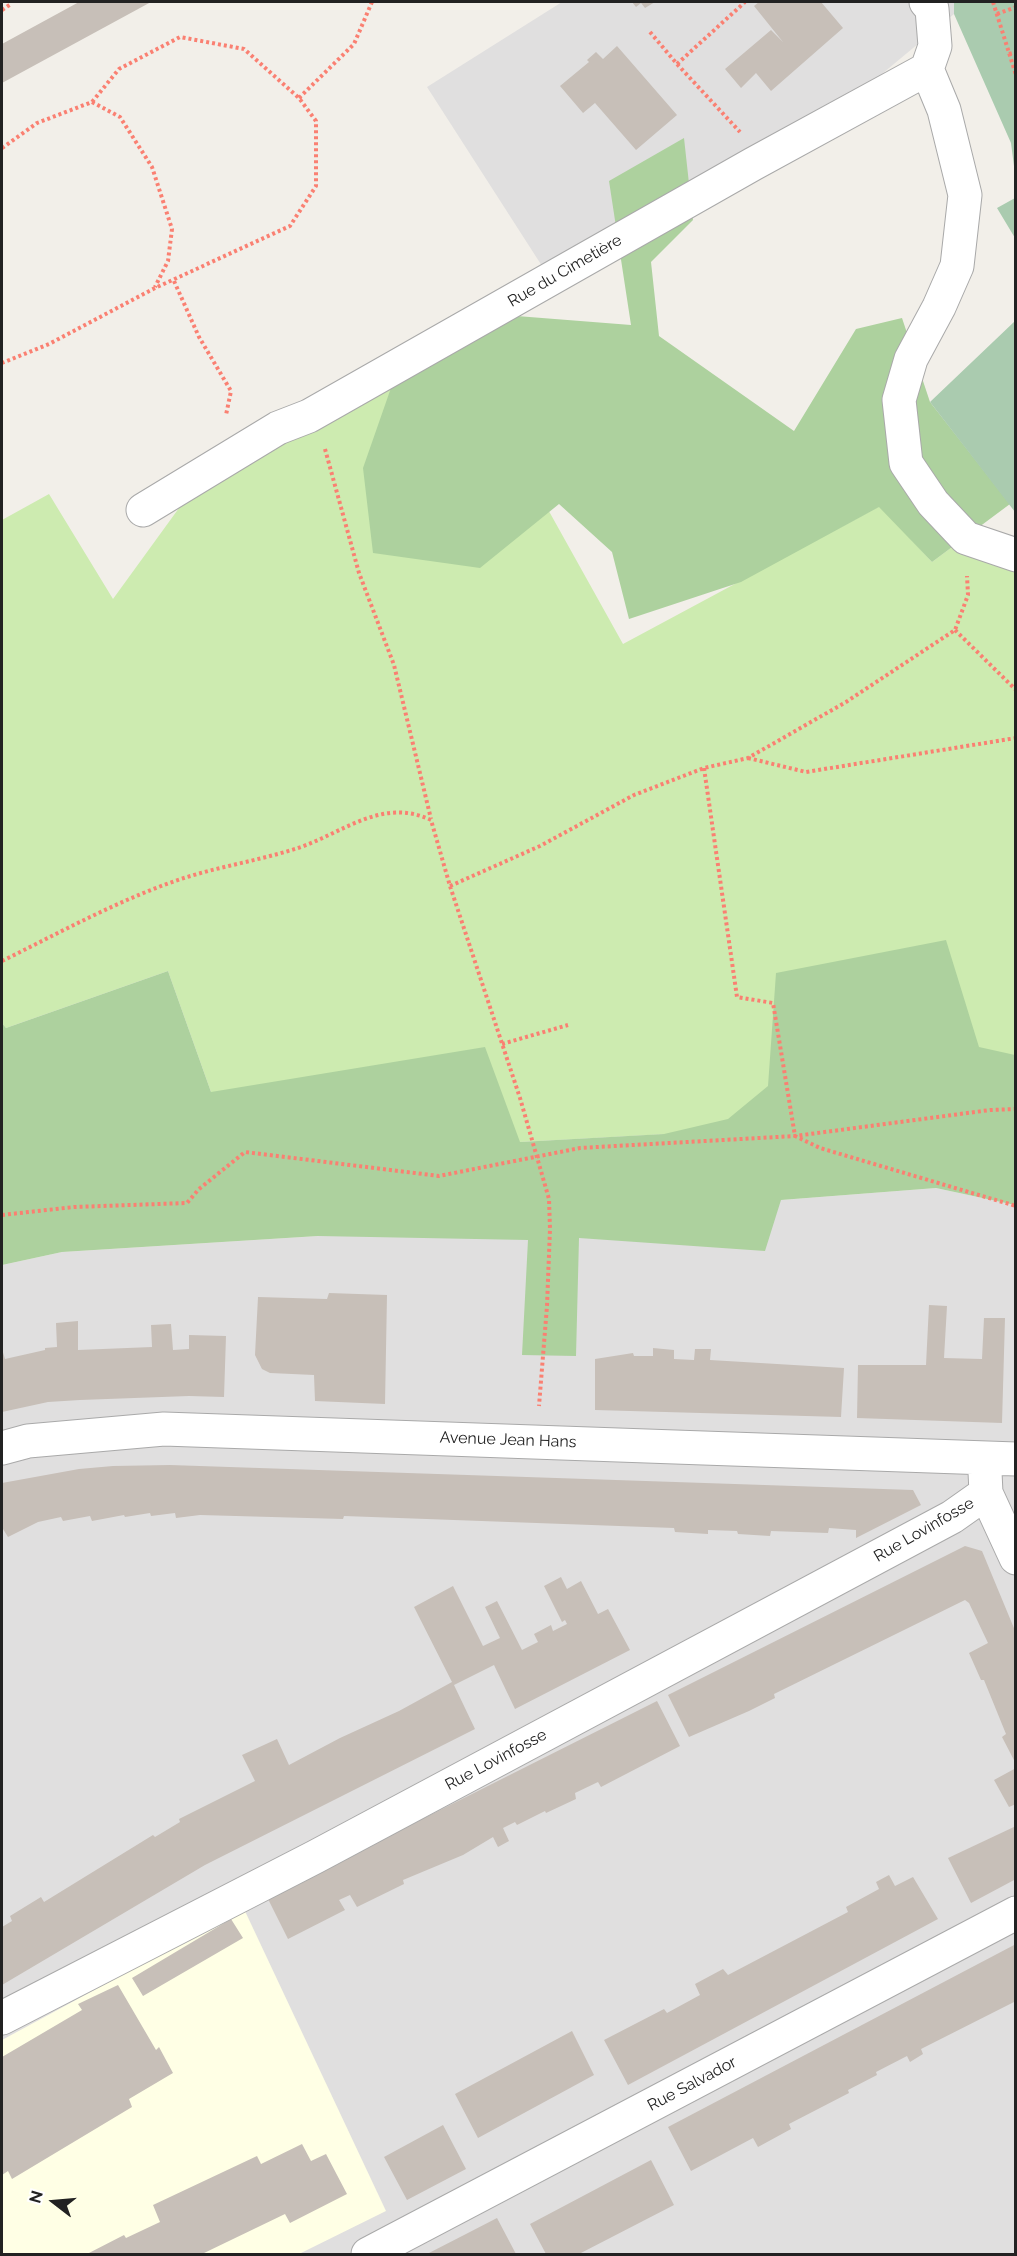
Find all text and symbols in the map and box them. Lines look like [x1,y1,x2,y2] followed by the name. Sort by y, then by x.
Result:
[505,231,625,311] street label: Rue du Cimetière
[439,1428,577,1452] street label: Avenue Jean Hans
[871,1494,977,1566] street label: Rue Lovinfosse
[442,1725,550,1795] street label: Rue Lovinfosse
[644,2053,740,2115] street label: Rue Salvador
[24,2172,84,2232] north arrow
[25,2188,47,2205] text: N

